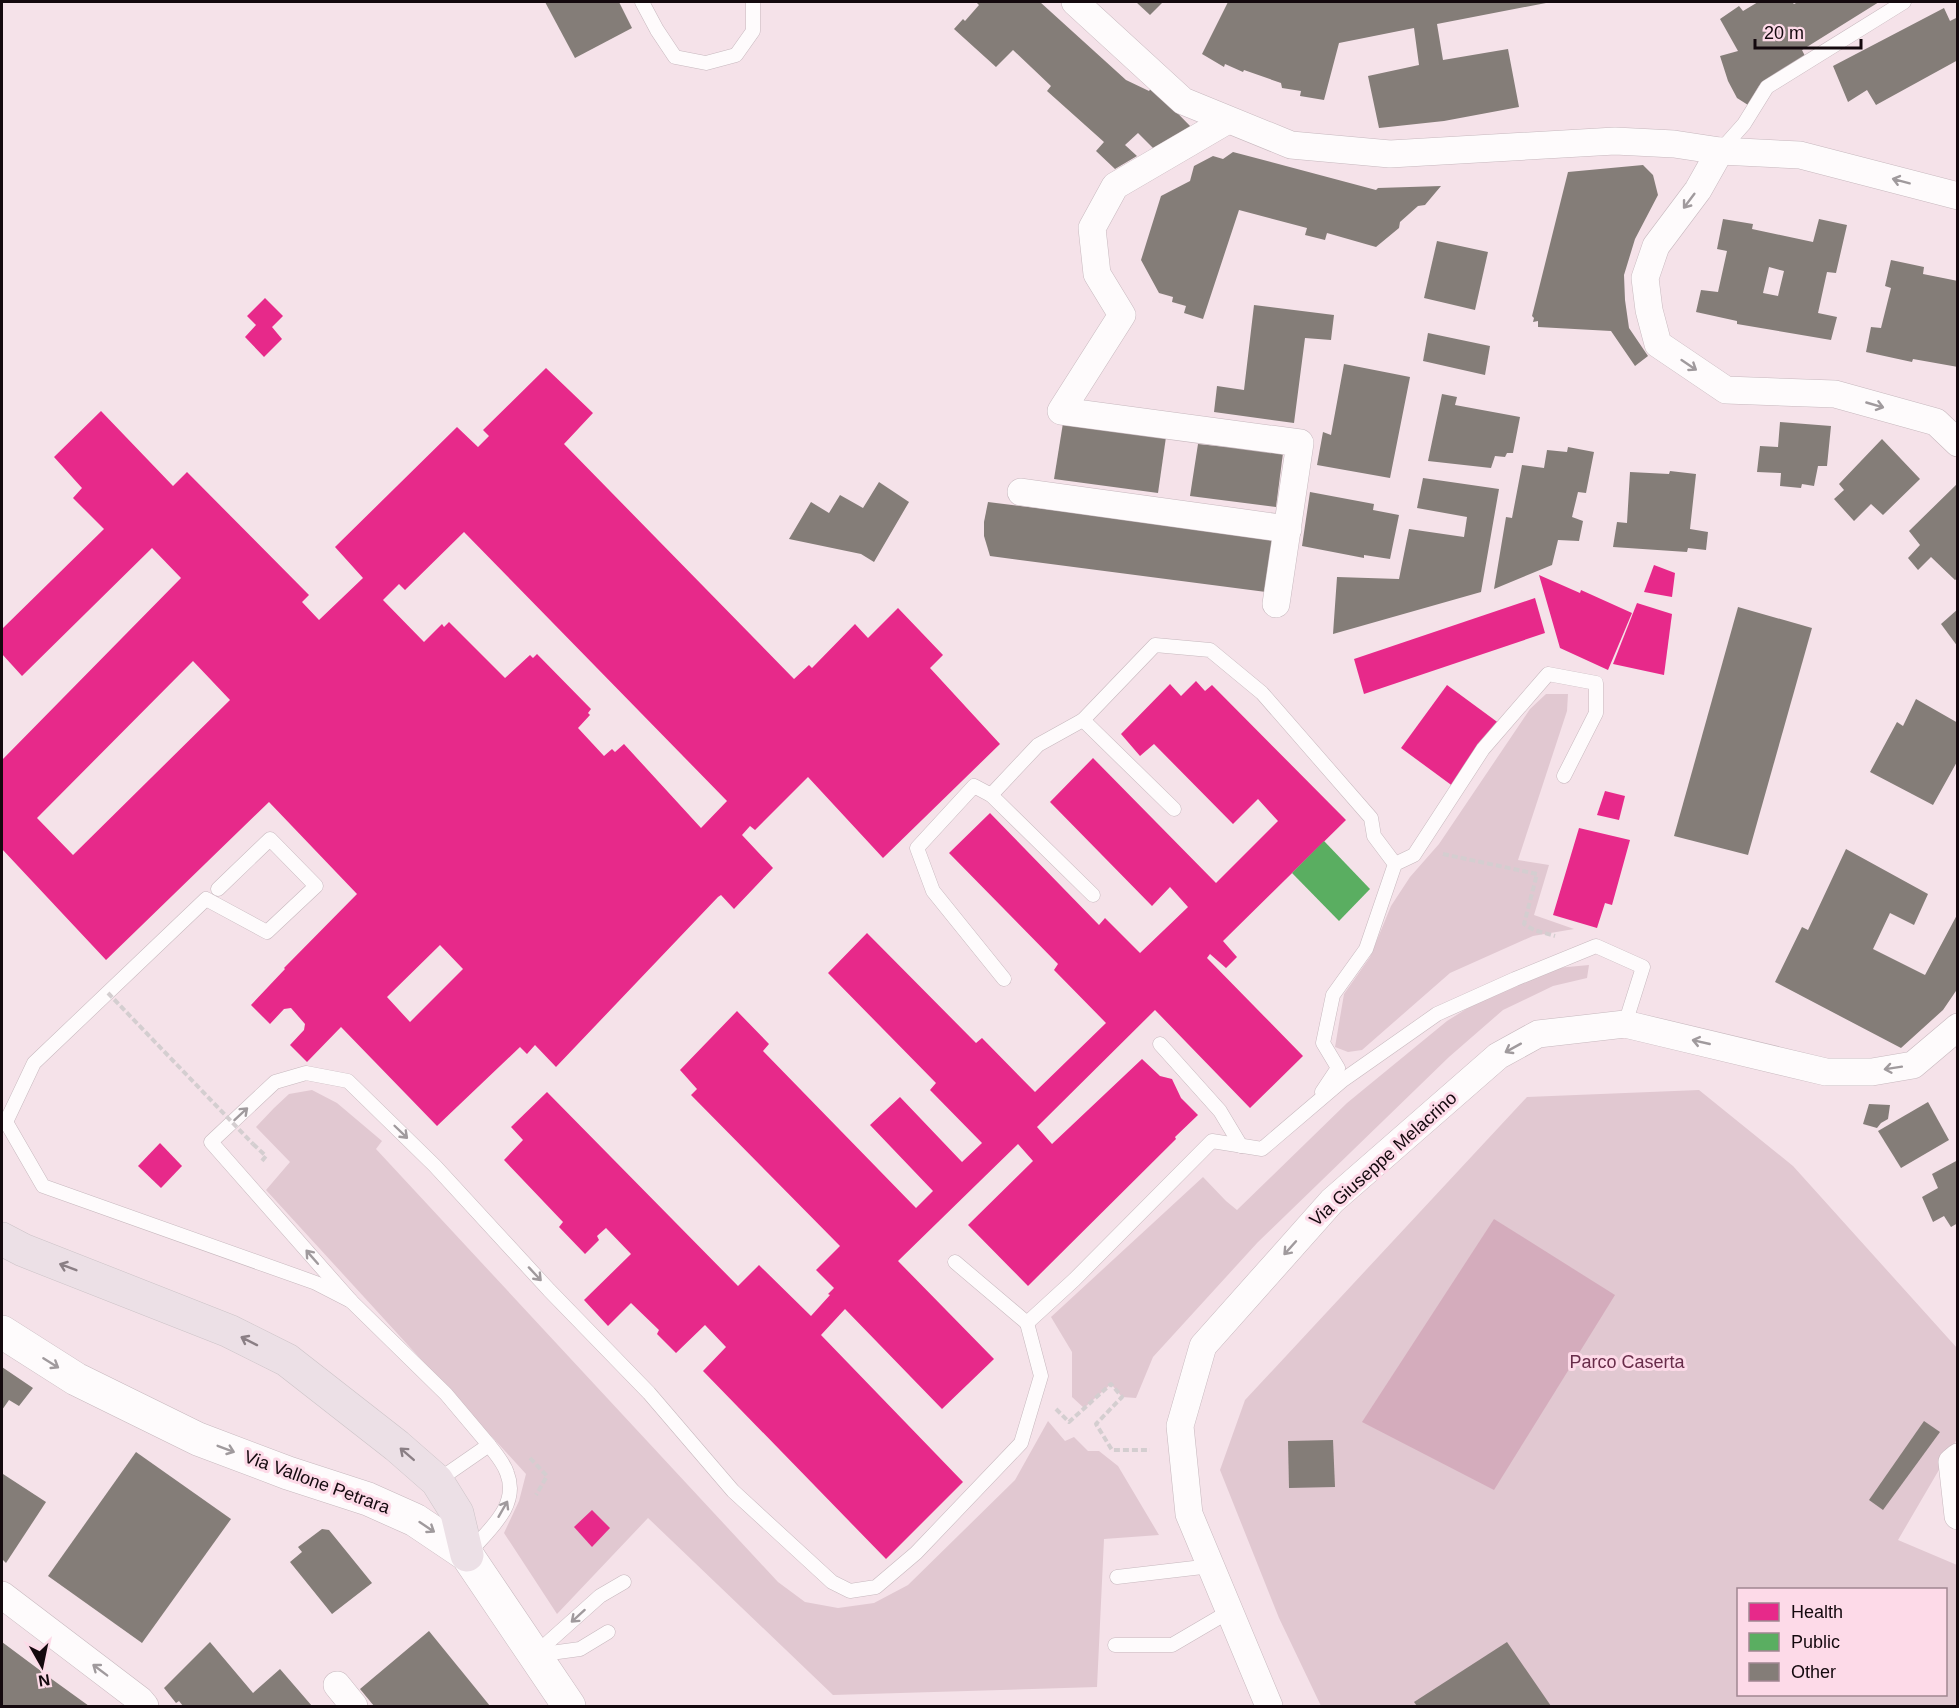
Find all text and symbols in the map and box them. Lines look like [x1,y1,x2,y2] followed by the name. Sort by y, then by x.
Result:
[1755,12,1862,50] scale bar
[1764,23,1804,43] text: 20 m
[1892,175,1911,187] one-way arrow
[1683,193,1696,209] one-way arrow
[1680,359,1697,371] one-way arrow
[1865,400,1884,411] one-way arrow
[1692,1035,1711,1047] one-way arrow
[1504,1043,1522,1054] one-way arrow
[1883,1063,1903,1074] one-way arrow
[1305,1088,1461,1230] street label: Via Giuseppe Melacrino
[234,1106,249,1121] one-way arrow
[393,1125,408,1140] one-way arrow
[1283,1240,1297,1255] one-way arrow
[305,1250,319,1265] one-way arrow
[59,1261,78,1272] one-way arrow
[527,1266,541,1281] one-way arrow
[240,1334,258,1346] one-way arrow
[1569,1352,1686,1372] park label: Parco Caserta
[42,1357,59,1369] one-way arrow
[216,1444,235,1455] one-way arrow
[241,1446,393,1518] street label: Via Vallone Petrara
[400,1447,415,1461] one-way arrow
[498,1501,510,1518] one-way arrow
[418,1521,434,1533] one-way arrow
[1737,1588,1947,1696] legend
[1791,1602,1843,1622] text: Health
[570,1609,585,1623] one-way arrow
[1791,1632,1840,1652] text: Public
[12,1636,72,1696] north arrow
[1791,1662,1836,1682] text: Other
[92,1663,108,1676] one-way arrow
[37,1671,51,1690] text: N

